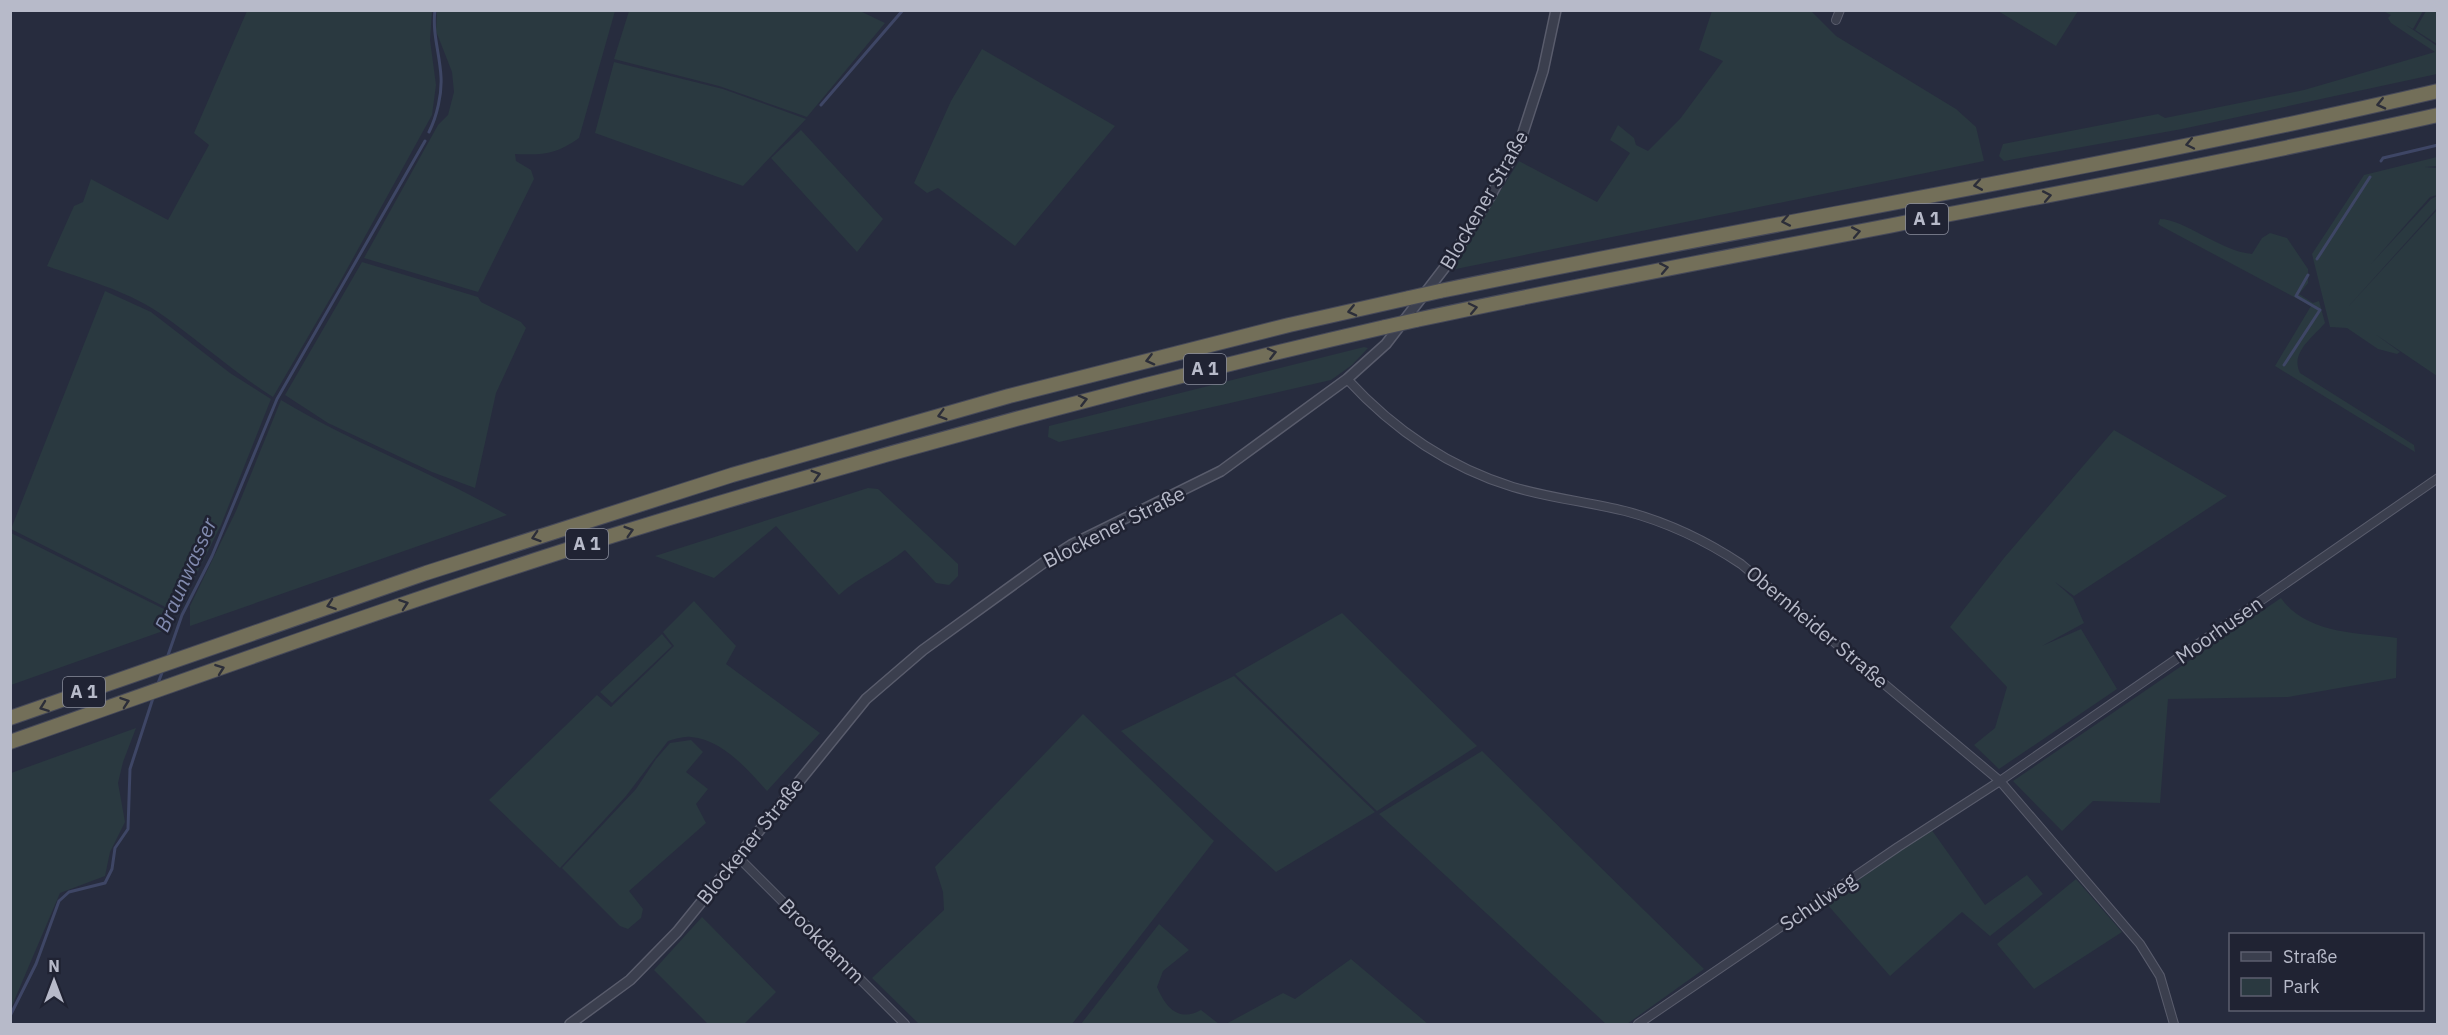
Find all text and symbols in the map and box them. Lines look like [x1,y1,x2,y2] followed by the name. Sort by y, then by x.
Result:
[2376,97,2386,110] one-way arrow
[1433,126,1534,274] street label: Blockener Straße
[2185,137,2195,150] one-way arrow
[1973,178,1983,191] one-way arrow
[2042,190,2052,203] one-way arrow
[1906,204,1948,234] road number: A 1
[1781,214,1791,227] one-way arrow
[1850,226,1860,239] one-way arrow
[1659,262,1669,275] one-way arrow
[1468,302,1478,315] one-way arrow
[1348,303,1358,316] one-way arrow
[1267,347,1277,360] one-way arrow
[1145,353,1156,365] one-way arrow
[1184,354,1226,384] road number: A 1
[1078,395,1088,408] one-way arrow
[937,408,947,420] one-way arrow
[810,470,821,482] one-way arrow
[1038,479,1189,574] street label: Blockener Straße
[148,512,223,636] water label: Braunwasser
[623,526,634,538] one-way arrow
[531,529,542,542] one-way arrow
[566,529,608,559] road number: A 1
[1741,559,1894,694] street label: Obernheider Straße
[2170,590,2268,670] street label: Moorhusen
[326,598,337,610] one-way arrow
[398,599,409,612] one-way arrow
[214,664,225,677] one-way arrow
[63,677,105,707] road number: A 1
[119,697,130,710] one-way arrow
[39,699,49,712] one-way arrow
[690,772,809,910] street label: Blockener Straße
[1774,866,1862,937] street label: Schulweg
[774,892,871,989] street label: Brookdamm
[2229,933,2424,1011] legend
[2283,945,2337,968] text: Straße
[24,951,84,1011] north arrow
[48,956,60,976] text: N
[2283,975,2320,998] text: Park

